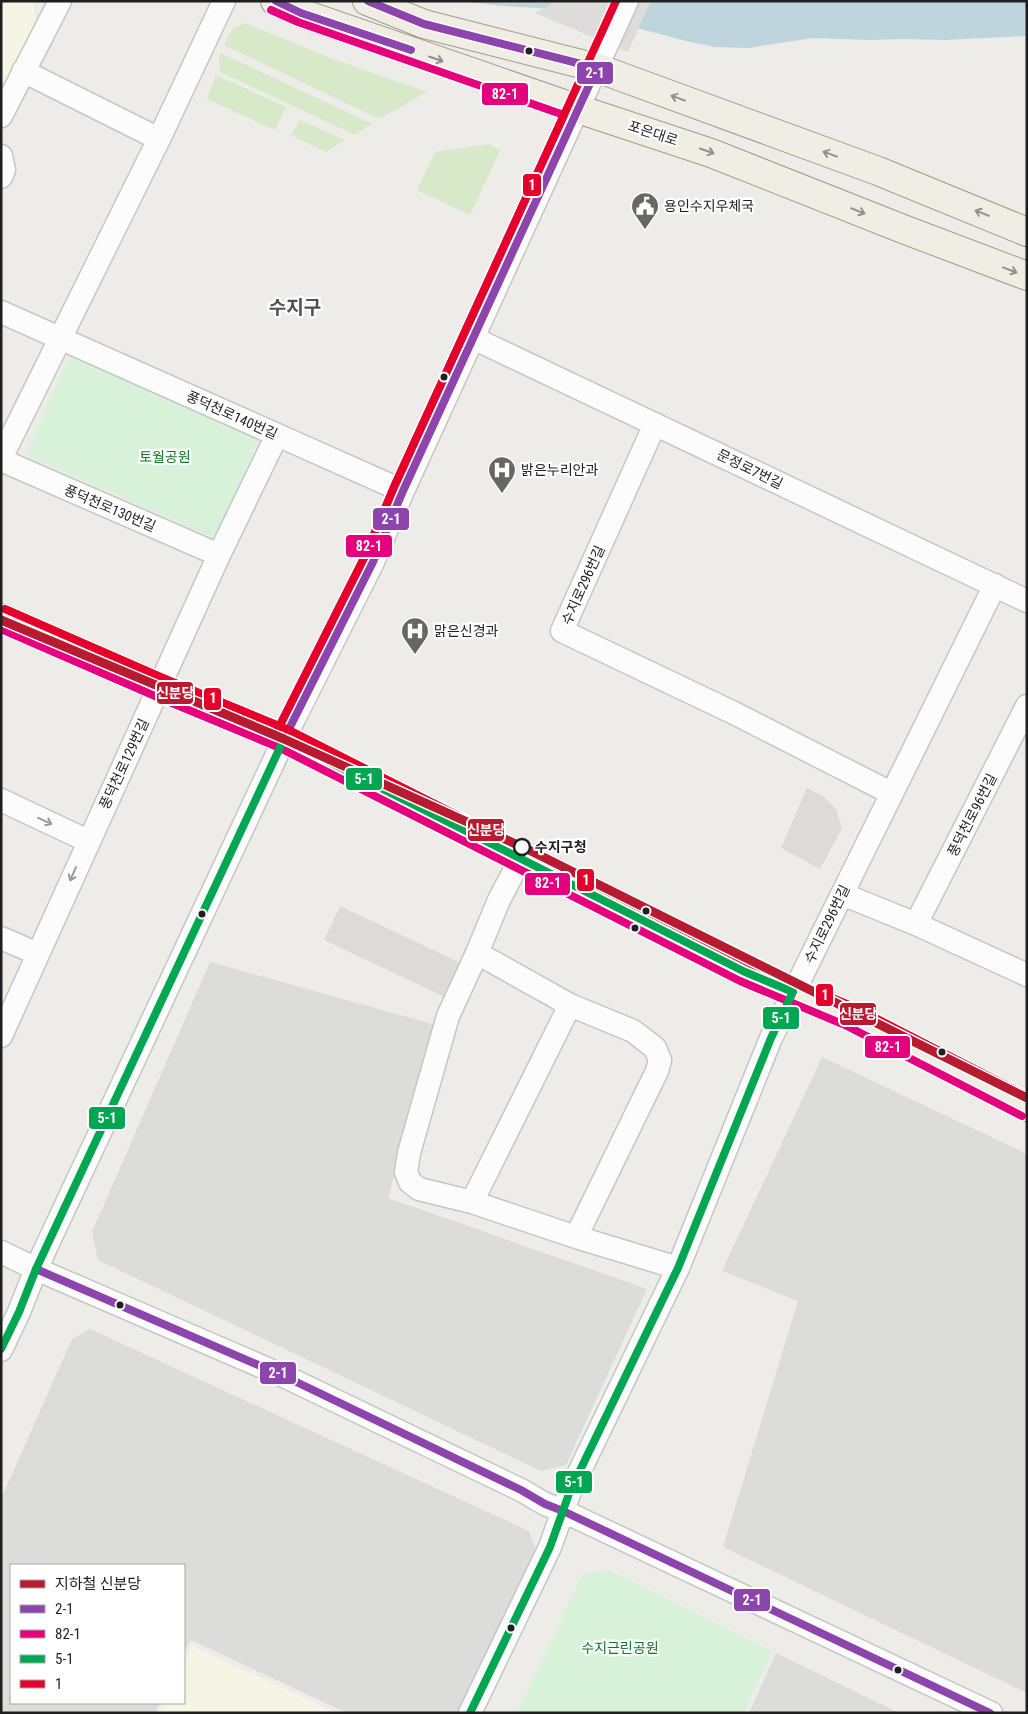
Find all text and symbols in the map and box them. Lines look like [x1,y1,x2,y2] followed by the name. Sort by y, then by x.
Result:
[524,46,534,56] unlabelled marker
[428,54,444,64] one-way arrow
[576,61,614,85] line badge: 2-1
[585,65,605,81] text: 2-1
[481,82,529,106] line badge: 82-1
[492,86,518,102] text: 82-1
[671,93,686,102] one-way arrow
[626,117,680,149] street label: 포은대로
[699,147,715,157] one-way arrow
[823,149,839,158] one-way arrow
[522,173,542,197] line badge: 1
[528,177,536,193] text: 1
[630,191,660,230] public building icon: 용인수지우체국
[664,198,754,214] place label: 용인수지우체국
[851,208,866,217] one-way arrow
[975,208,990,218] one-way arrow
[1002,266,1017,275] one-way arrow
[269,296,321,319] district label: 수지구
[439,372,449,382] unlabelled marker
[184,388,280,442] street label: 풍덕천로140번길
[714,446,786,492] street label: 문정로7번길
[139,449,191,465] park label: 토월공원
[487,455,517,494] hospital icon: 밝은누리안과
[521,462,598,478] place label: 밝은누리안과
[62,481,158,535] street label: 풍덕천로130번길
[372,507,410,531] line badge: 2-1
[381,511,401,527] text: 2-1
[345,534,393,558] line badge: 82-1
[356,538,382,554] text: 82-1
[558,543,608,627] street label: 수지로296번길
[400,616,430,655] hospital icon: 맑은신경과
[434,623,499,639] place label: 맑은신경과
[156,681,194,705] line badge: 신분당
[156,685,194,701] text: 신분당
[203,687,222,711] line badge: 1
[209,690,217,706] text: 1
[96,716,152,812] street label: 풍덕천로129번길
[345,767,383,791] line badge: 5-1
[354,771,374,787] text: 5-1
[944,771,1000,859] street label: 풍덕천로96번길
[37,816,52,826] one-way arrow
[467,818,505,842] line badge: 신분당
[467,822,505,838] text: 신분당
[513,838,531,856] marker: 수지구청
[535,839,587,855] place label: 수지구청
[68,866,78,881] one-way arrow
[576,868,595,892] line badge: 1
[524,872,571,896] line badge: 82-1
[582,872,590,888] text: 1
[535,875,561,891] text: 82-1
[801,882,853,966] street label: 수지로296번길
[641,906,651,916] unlabelled marker
[197,909,207,919] unlabelled marker
[630,923,640,933] unlabelled marker
[815,983,834,1007] line badge: 1
[821,987,829,1003] text: 1
[839,1002,877,1026] line badge: 신분당
[762,1006,800,1030] line badge: 5-1
[839,1006,877,1022] text: 신분당
[771,1010,791,1026] text: 5-1
[864,1035,911,1059] line badge: 82-1
[875,1039,901,1055] text: 82-1
[937,1047,947,1057] unlabelled marker
[88,1106,126,1130] line badge: 5-1
[97,1110,117,1126] text: 5-1
[115,1300,125,1310] unlabelled marker
[259,1361,297,1385] line badge: 2-1
[268,1365,288,1381] text: 2-1
[555,1470,593,1494] line badge: 5-1
[564,1474,584,1490] text: 5-1
[10,1564,185,1704] legend
[55,1575,141,1593] text: 지하철 신분당
[733,1588,771,1612] line badge: 2-1
[742,1592,762,1608] text: 2-1
[55,1600,74,1618] text: 2-1
[506,1623,516,1633] unlabelled marker
[55,1625,81,1643] text: 82-1
[581,1640,659,1656] park label: 수지근린공원
[55,1650,74,1668] text: 5-1
[893,1665,903,1675] unlabelled marker
[55,1675,62,1693] text: 1

